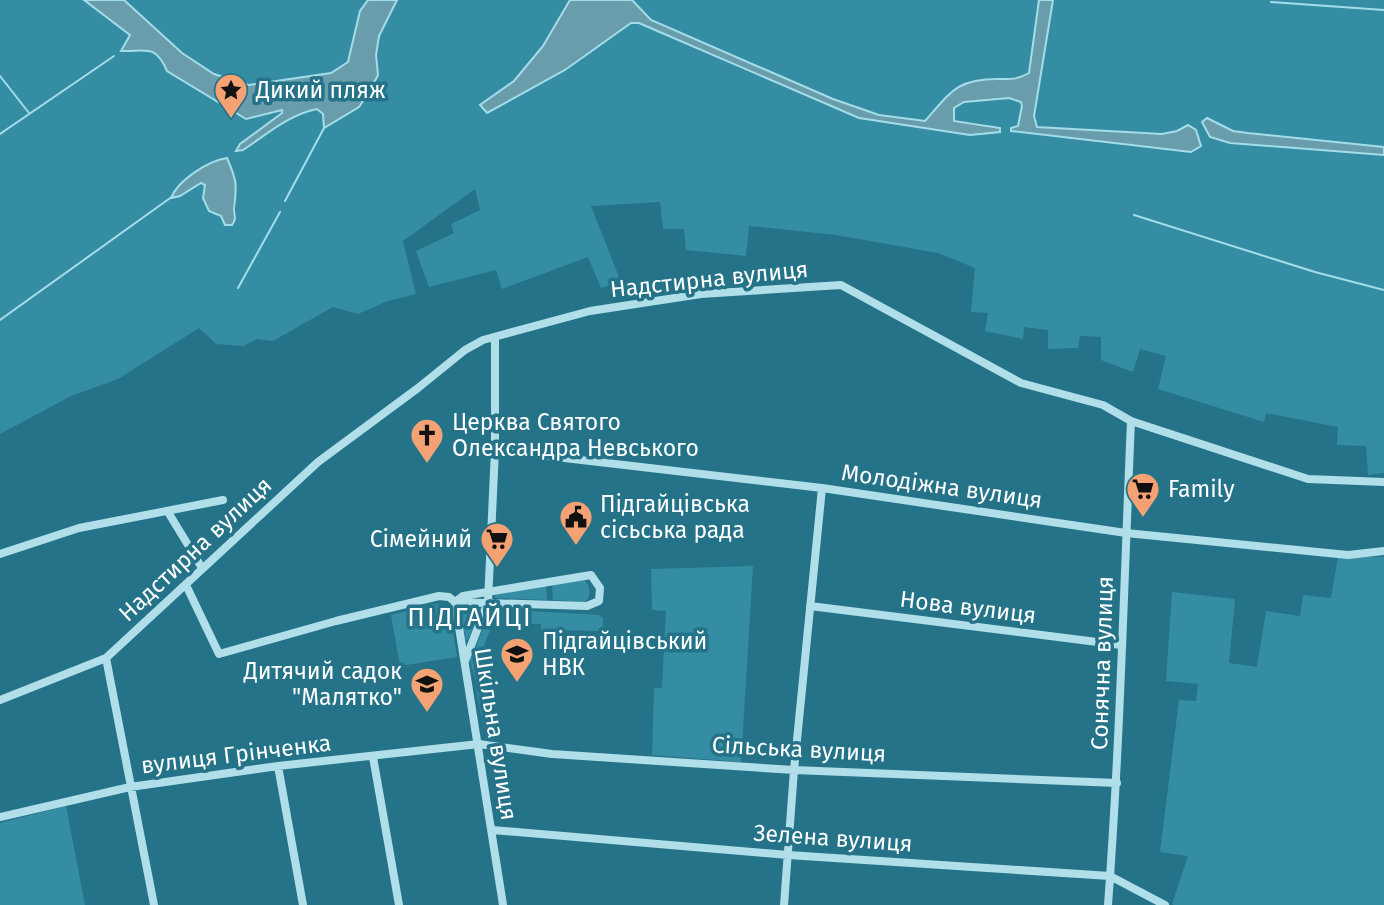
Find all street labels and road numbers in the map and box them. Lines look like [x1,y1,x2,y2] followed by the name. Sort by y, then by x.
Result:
[609,255,809,303] street label: Надстирна вулиця
[840,458,1044,514] street label: Молодіжна вулиця
[113,471,277,627] street label: Надстирна вулиця
[1085,576,1119,750] street label: Сонячна вулиця
[898,585,1038,629] street label: Нова вулиця
[469,646,523,822] street label: Шкільна вулиця
[139,728,333,780] street label: вулиця Грінченка
[711,730,887,768] street label: Сільська вулиця
[753,818,913,858] street label: Зелена вулиця

